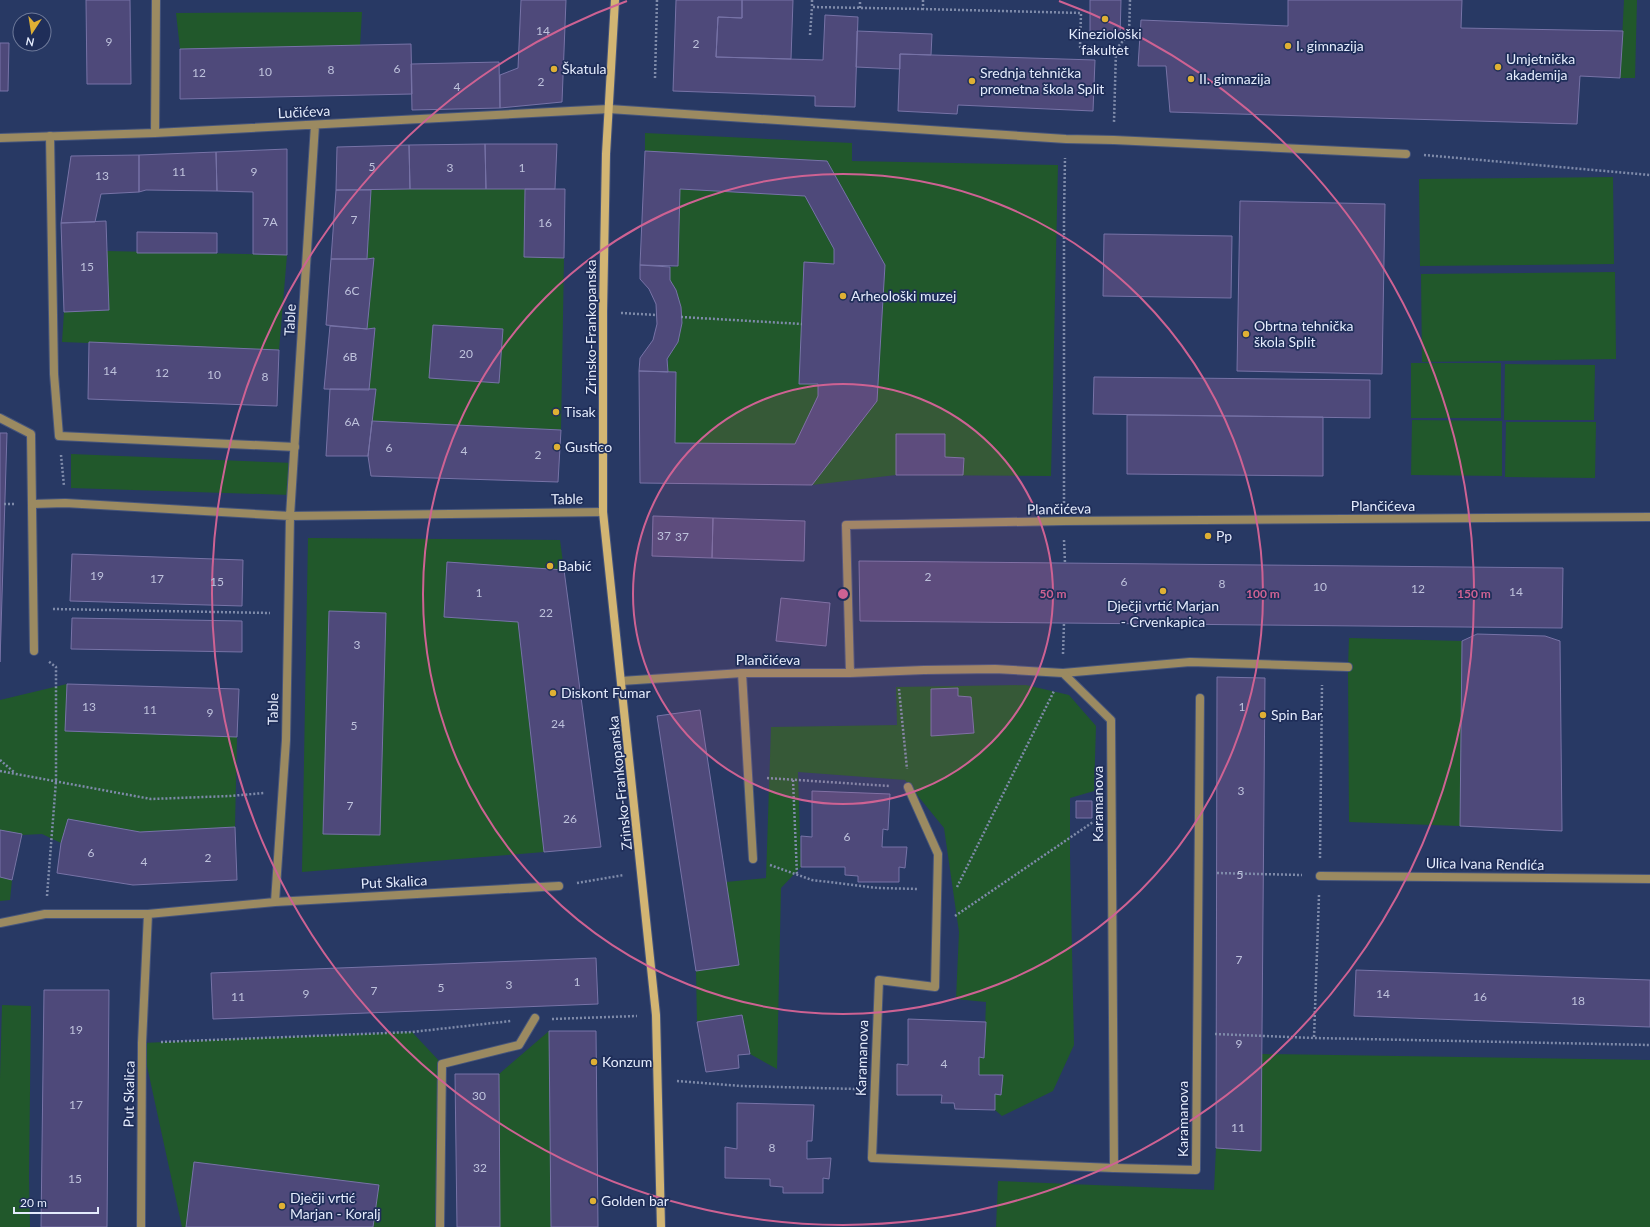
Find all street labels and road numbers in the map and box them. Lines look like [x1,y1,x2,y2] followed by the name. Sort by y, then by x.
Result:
[277,102,331,121] street label: Lučićeva
[582,260,599,394] street label: Zrinsko-Frankopanska
[280,303,299,336] street label: Table
[551,490,583,507] street label: Table
[1351,497,1415,514] street label: Plančićeva
[1027,499,1091,518] street label: Plančićeva
[736,651,800,668] street label: Plančićeva
[264,693,281,725] street label: Table
[604,715,635,851] street label: Zrinsko-Frankopanska
[1089,766,1106,842] street label: Karamanova
[1426,854,1544,873] street label: Ulica Ivana Rendića
[360,871,428,892] street label: Put Skalica
[852,1020,871,1096] street label: Karamanova
[119,1061,138,1127] street label: Put Skalica
[1174,1081,1191,1157] street label: Karamanova

